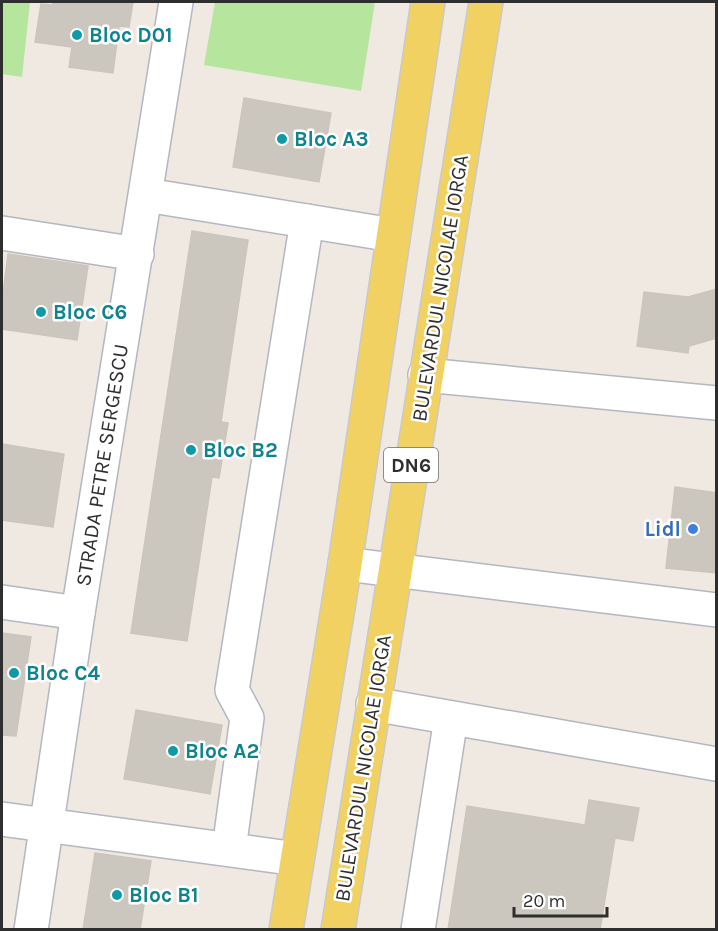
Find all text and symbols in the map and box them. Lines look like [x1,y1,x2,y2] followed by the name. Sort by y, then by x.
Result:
[89,23,173,47] place label: Bloc D01
[70,28,84,42] marker: Bloc D01
[294,127,369,151] place label: Bloc A3
[275,132,289,146] marker: Bloc A3
[407,153,473,423] street label: BULEVARDUL NICOLAE IORGA
[53,300,127,324] place label: Bloc C6
[34,305,48,319] marker: Bloc C6
[71,342,133,588] street label: STRADA PETRE SERGESCU
[203,438,278,462] place label: Bloc B2
[184,443,198,457] marker: Bloc B2
[384,448,438,482] road number: DN6
[644,517,681,541] place label: Lidl
[686,522,700,536] marker: Lidl
[330,633,396,903] street label: BULEVARDUL NICOLAE IORGA
[26,661,101,685] place label: Bloc C4
[7,666,21,680] marker: Bloc C4
[185,739,259,763] place label: Bloc A2
[166,744,180,758] marker: Bloc A2
[514,880,607,918] scale bar
[129,883,198,907] place label: Bloc B1
[110,888,124,902] marker: Bloc B1
[523,890,565,912] text: 20 m

